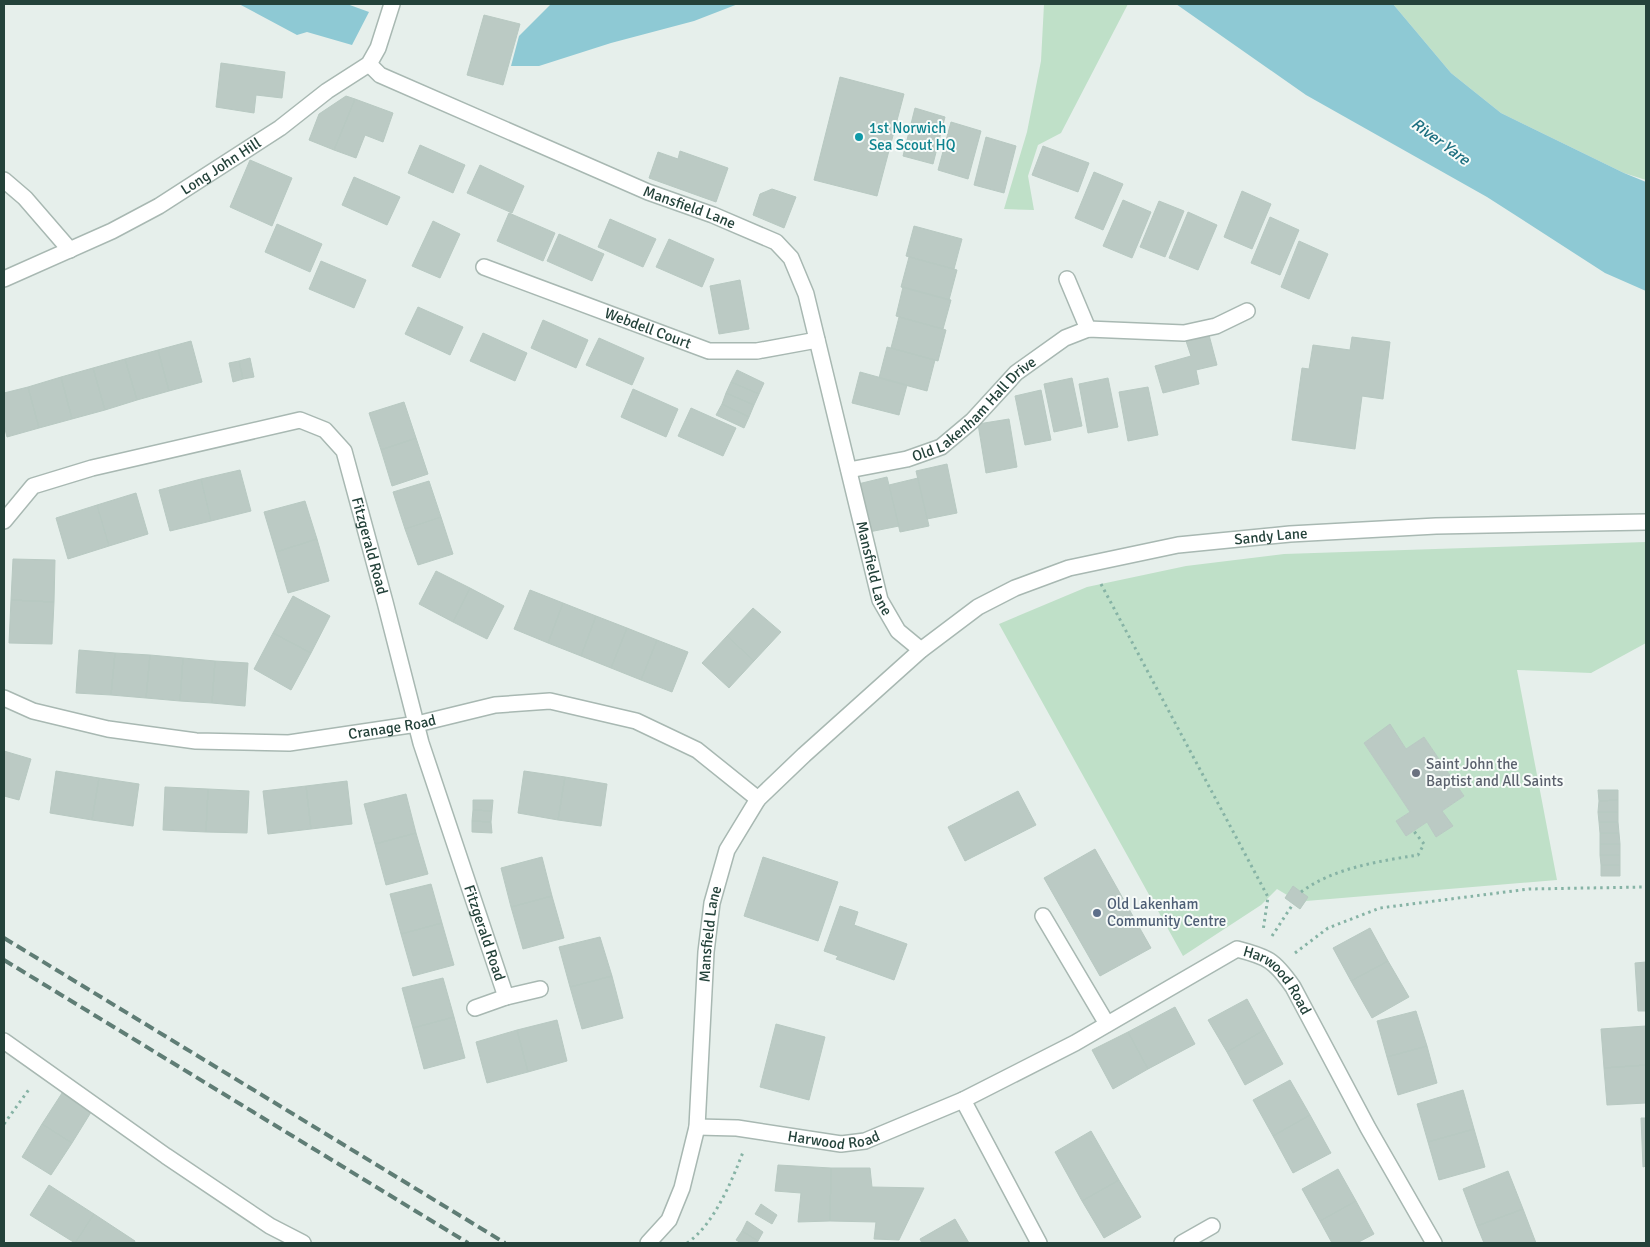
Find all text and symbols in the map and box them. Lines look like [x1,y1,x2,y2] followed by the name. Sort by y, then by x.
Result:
[1407,114,1474,170] water label: River Yare
[869,119,956,154] place label: 1st Norwich Sea Scout HQ
[853,131,865,143] marker: 1st Norwich Sea Scout HQ
[177,134,264,199] street label: Long John Hill
[641,182,738,233] street label: Mansfield Lane
[602,304,694,353] street label: Webdell Court
[910,353,1039,466] street label: Old Lakenham Hall Drive
[348,495,392,596] street label: Fitzgerald Road
[852,519,896,619] street label: Mansfield Lane
[1233,524,1308,548] street label: Sandy Lane
[347,711,438,743] street label: Cranage Road
[1426,755,1564,790] place label: Saint John the Baptist and All Saints
[1410,767,1422,779] marker: Saint John the Baptist and All Saints
[460,882,509,983] street label: Fitzgerald Road
[695,884,725,983] street label: Mansfield Lane
[1107,895,1226,930] place label: Old Lakenham Community Centre
[1091,907,1103,919] marker: Old Lakenham Community Centre
[1241,942,1315,1018] street label: Harwood Road
[786,1127,883,1154] street label: Harwood Road

